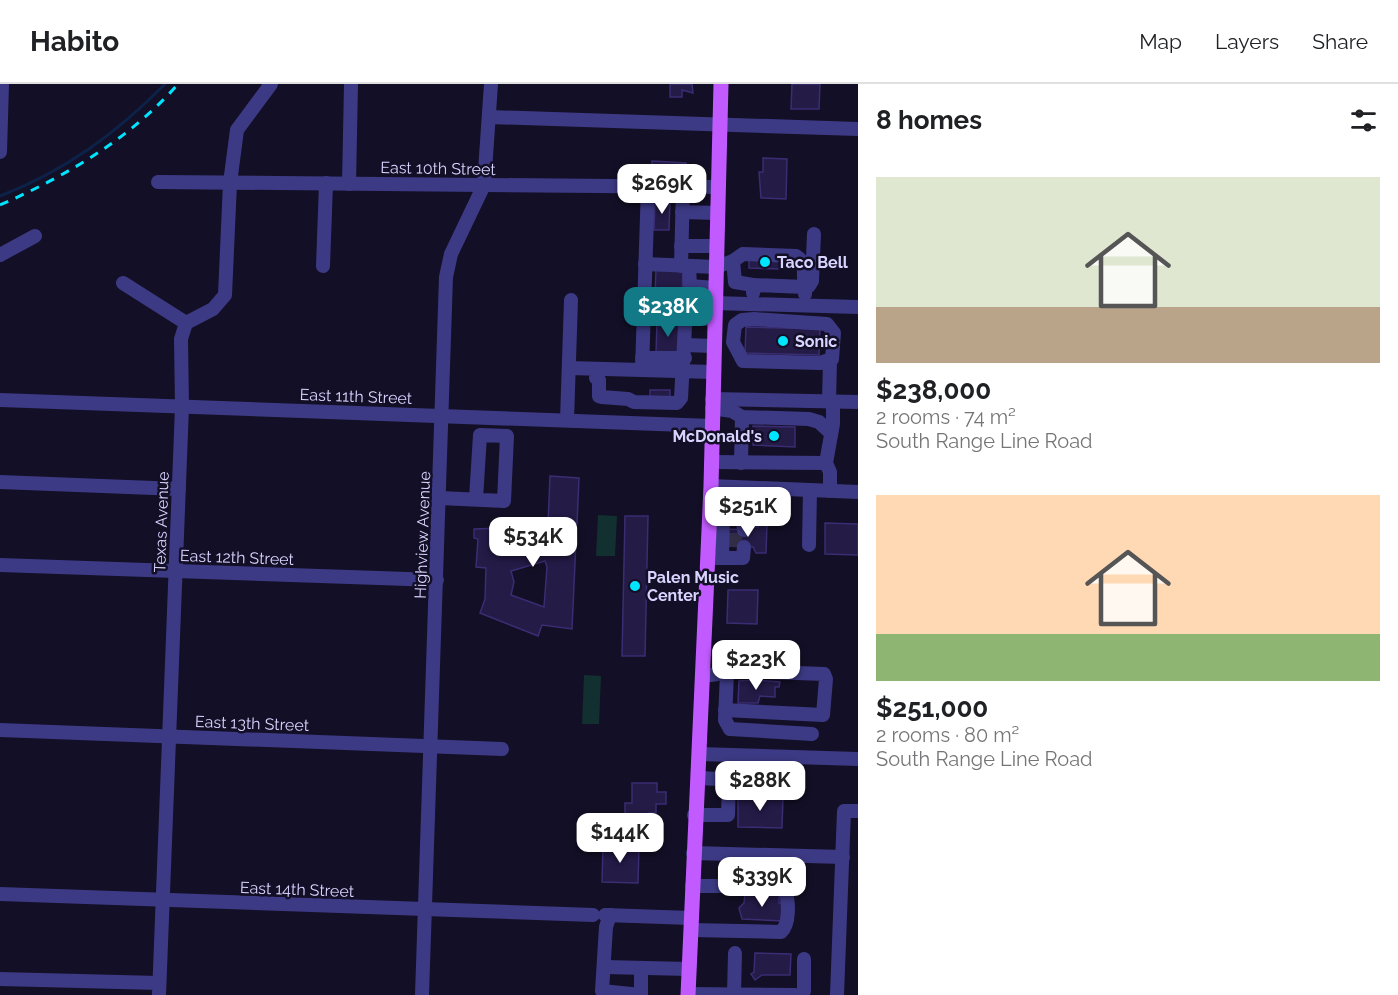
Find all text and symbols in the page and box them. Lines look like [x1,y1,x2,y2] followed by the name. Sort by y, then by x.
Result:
[30,25,119,58] text: Habito
[1139,29,1182,54] text: Map
[1215,29,1279,54] text: Layers
[1312,29,1368,54] text: Share
[1347,104,1380,137] icon: filters
[876,105,982,135] text: 8 homes
[380,158,496,179] street label: East 10th Street
[620,164,704,215] pin: $269K
[631,171,693,195] text: $269K
[1074,216,1182,324] icon: home
[777,253,849,272] place label: Taco Bell
[758,255,772,269] marker: Taco Bell
[626,287,710,338] pin: $238K
[638,294,698,318] text: $238K
[795,332,837,351] place label: Sonic
[776,334,790,348] marker: Sonic
[876,375,991,405] text: $238,000
[299,385,413,408] street label: East 11th Street
[876,405,1016,429] text: 2 rooms · 74 m²
[672,427,762,446] place label: McDonald's
[767,429,781,443] marker: McDonald's
[876,429,1093,453] text: South Range Line Road
[150,471,173,573] street label: Texas Avenue
[411,471,434,599] street label: Highview Avenue
[706,487,790,538] pin: $251K
[719,494,777,518] text: $251K
[491,517,575,568] pin: $534K
[503,524,563,548] text: $534K
[1074,534,1182,642] icon: home
[180,546,295,569] street label: East 12th Street
[647,568,739,605] place label: Palen Music Center
[628,579,642,593] marker: Palen Music Center
[714,640,798,691] pin: $223K
[726,647,786,671] text: $223K
[876,693,988,723] text: $251,000
[195,712,310,735] street label: East 13th Street
[876,723,1019,747] text: 2 rooms · 80 m²
[876,747,1093,771] text: South Range Line Road
[718,761,802,812] pin: $288K
[729,768,791,792] text: $288K
[578,813,662,864] pin: $144K
[591,820,649,844] text: $144K
[720,857,804,908] pin: $339K
[732,864,792,888] text: $339K
[240,878,355,901] street label: East 14th Street

